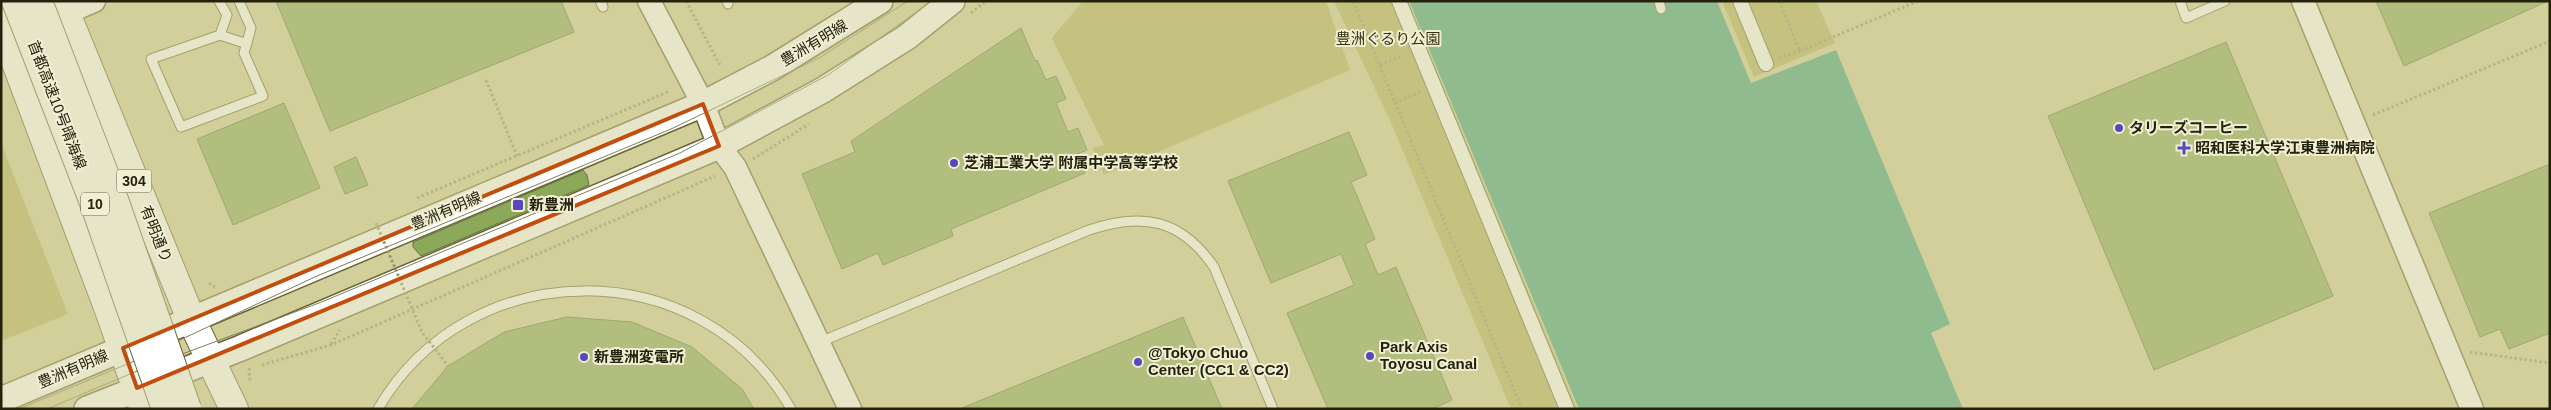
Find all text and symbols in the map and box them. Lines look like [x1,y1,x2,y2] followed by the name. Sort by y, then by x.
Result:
[777,16,850,69] street label: 豊洲有明線
[1336,30,1440,47] park label: 豊洲ぐるり公園
[25,38,90,172] street label: 首都高速10号晴海線
[2129,119,2248,136] place label: タリーズコーヒー
[2113,122,2125,134] marker: タリーズコーヒー
[2195,139,2375,156] place label: 昭和医科大学江東豊洲病院
[2177,141,2191,155] marker: 昭和医科大学江東豊洲病院
[964,154,1178,171] place label: 芝浦工業大学 附属中学高等学校
[948,157,960,169] marker: 芝浦工業大学 附属中学高等学校
[116,170,152,192] road number: 304
[408,188,484,233] street label: 豊洲有明線
[81,192,109,215] road number: 10
[529,196,574,213] place label: 新豊洲
[511,198,525,212] marker: 新豊洲
[137,203,176,265] street label: 有明通り
[1380,338,1477,372] place label: Park Axis Toyosu Canal
[1148,344,1289,378] place label: @Tokyo Chuo Center (CC1 & CC2)
[35,346,111,391] street label: 豊洲有明線
[594,348,684,365] place label: 新豊洲変電所
[1364,350,1376,362] marker: Park Axis Toyosu Canal
[578,351,590,363] marker: 新豊洲変電所
[1132,356,1144,368] marker: @Tokyo Chuo Center (CC1 & CC2)

